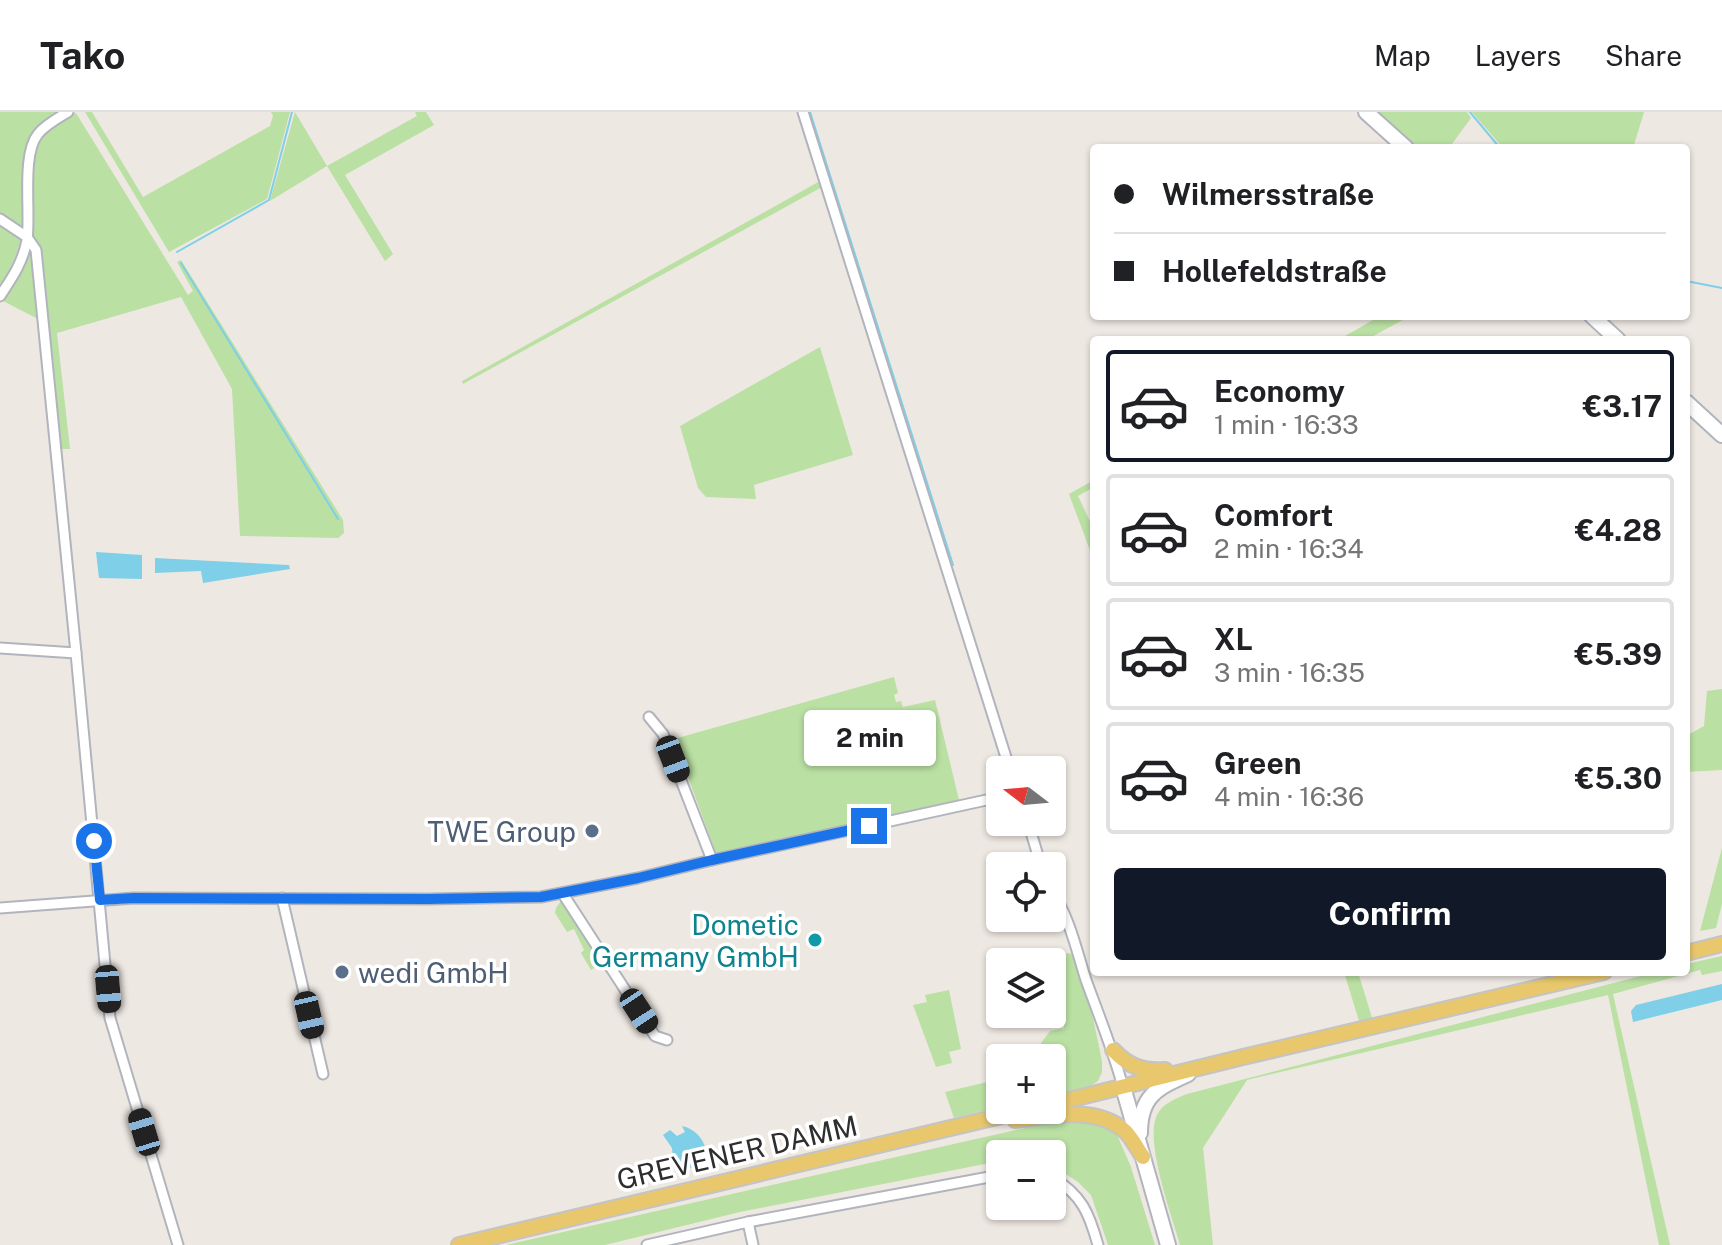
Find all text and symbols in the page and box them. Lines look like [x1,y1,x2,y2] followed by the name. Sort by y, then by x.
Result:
[40,33,126,78] text: Tako
[1374,39,1431,72] text: Map
[1475,39,1561,72] text: Layers
[1605,39,1682,72] text: Share
[1162,176,1374,212] text: Wilmersstraße
[1162,253,1387,289] text: Hollefeldstraße
[1118,370,1190,442] icon: car
[1214,373,1345,409] text: Economy
[1583,388,1662,424] text: €3.17
[1214,409,1359,440] text: 1 min · 16:33
[1118,494,1190,566] icon: car
[1214,497,1333,533] text: Comfort
[1575,512,1662,548] text: €4.28
[1214,533,1364,564] text: 2 min · 16:34
[1118,618,1190,690] icon: car
[1214,621,1253,657] text: XL
[1574,636,1662,672] text: €5.39
[1214,657,1365,688] text: 3 min · 16:35
[803,710,935,766] callout: 2 min
[836,722,904,753] text: 2 min
[653,732,693,786] car
[1118,742,1190,814] icon: car
[1214,745,1301,781] text: Green
[986,756,1066,836] north arrow
[986,756,1066,1220] map controls
[1575,760,1662,796] text: €5.30
[1214,781,1364,812] text: 4 min · 16:36
[851,808,887,844] route end
[427,815,576,848] place label: TWE Group
[583,822,601,840] marker: TWE Group
[76,823,112,859] route start
[986,852,1066,932] button: locate
[1114,868,1666,960] button: Confirm
[592,908,799,973] place label: Dometic Germany GmbH
[806,931,824,949] marker: Dometic Germany GmbH
[986,948,1066,1028] button: layers
[358,956,509,989] place label: wedi GmbH
[333,963,351,981] marker: wedi GmbH
[94,964,122,1014] car
[616,984,662,1038] car
[292,989,326,1041] car
[986,1044,1066,1124] button: +
[126,1106,162,1158] car
[614,1108,860,1196] street label: GREVENER DAMM
[986,1140,1066,1220] button: −

